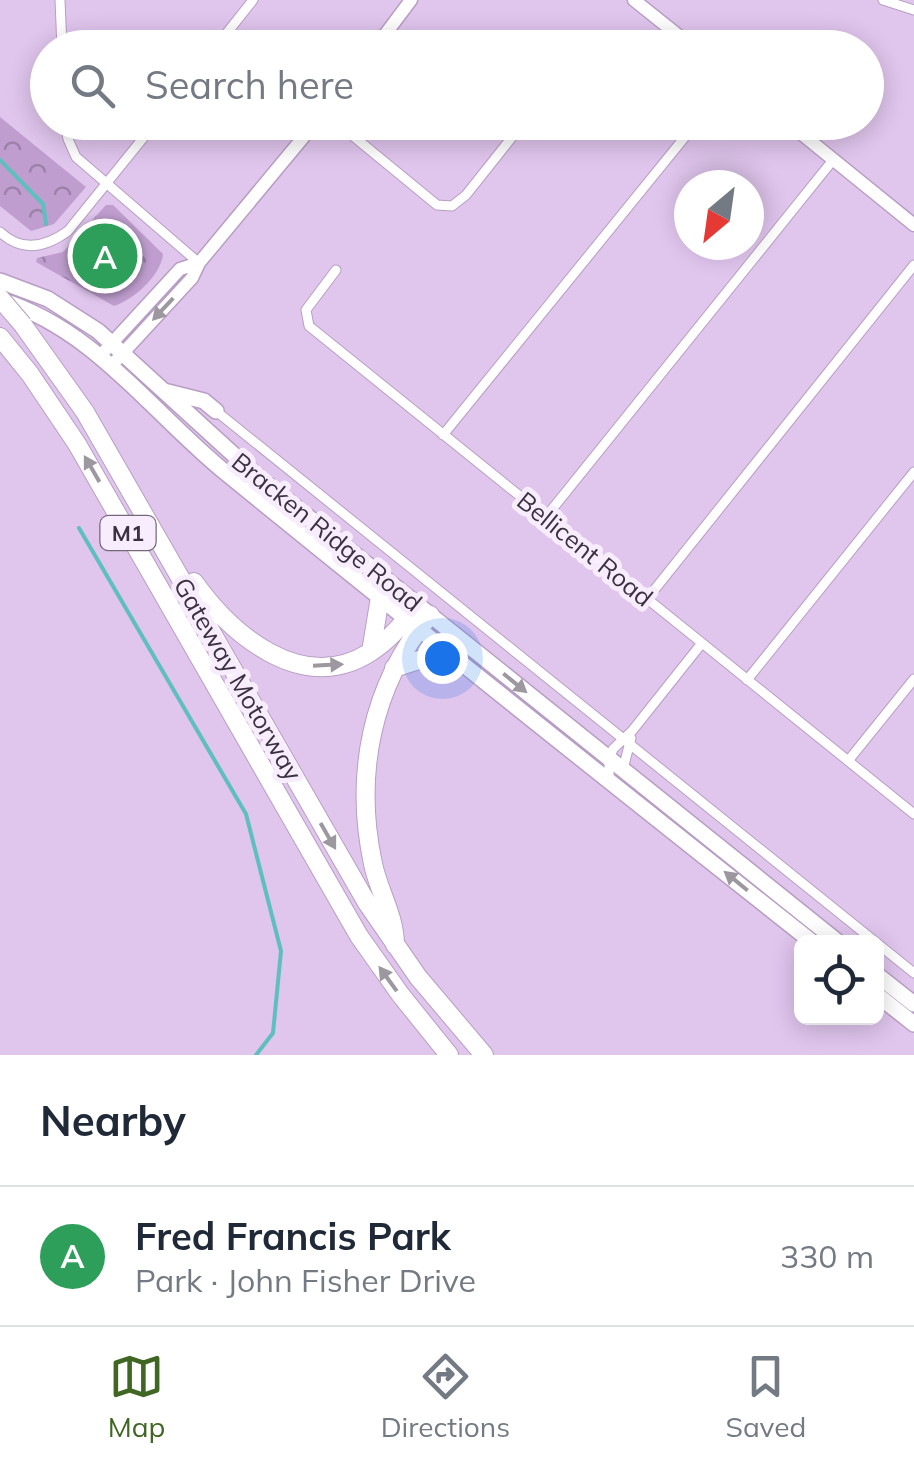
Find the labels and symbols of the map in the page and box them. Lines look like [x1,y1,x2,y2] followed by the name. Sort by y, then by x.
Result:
[674,170,764,260] north arrow
[72,218,138,294] pin: A
[152,297,175,321] one-way arrow
[226,445,429,618] street label: Bracken Ridge Road
[83,455,101,483] one-way arrow
[511,485,659,613] street label: Bellicent Road
[100,516,156,550] road number: M1
[168,572,309,786] street label: Gateway Motorway
[417,633,468,684] your location
[312,657,344,673] one-way arrow
[502,672,527,693] one-way arrow
[319,822,337,850] one-way arrow
[724,871,749,892] one-way arrow
[379,966,399,992] one-way arrow

